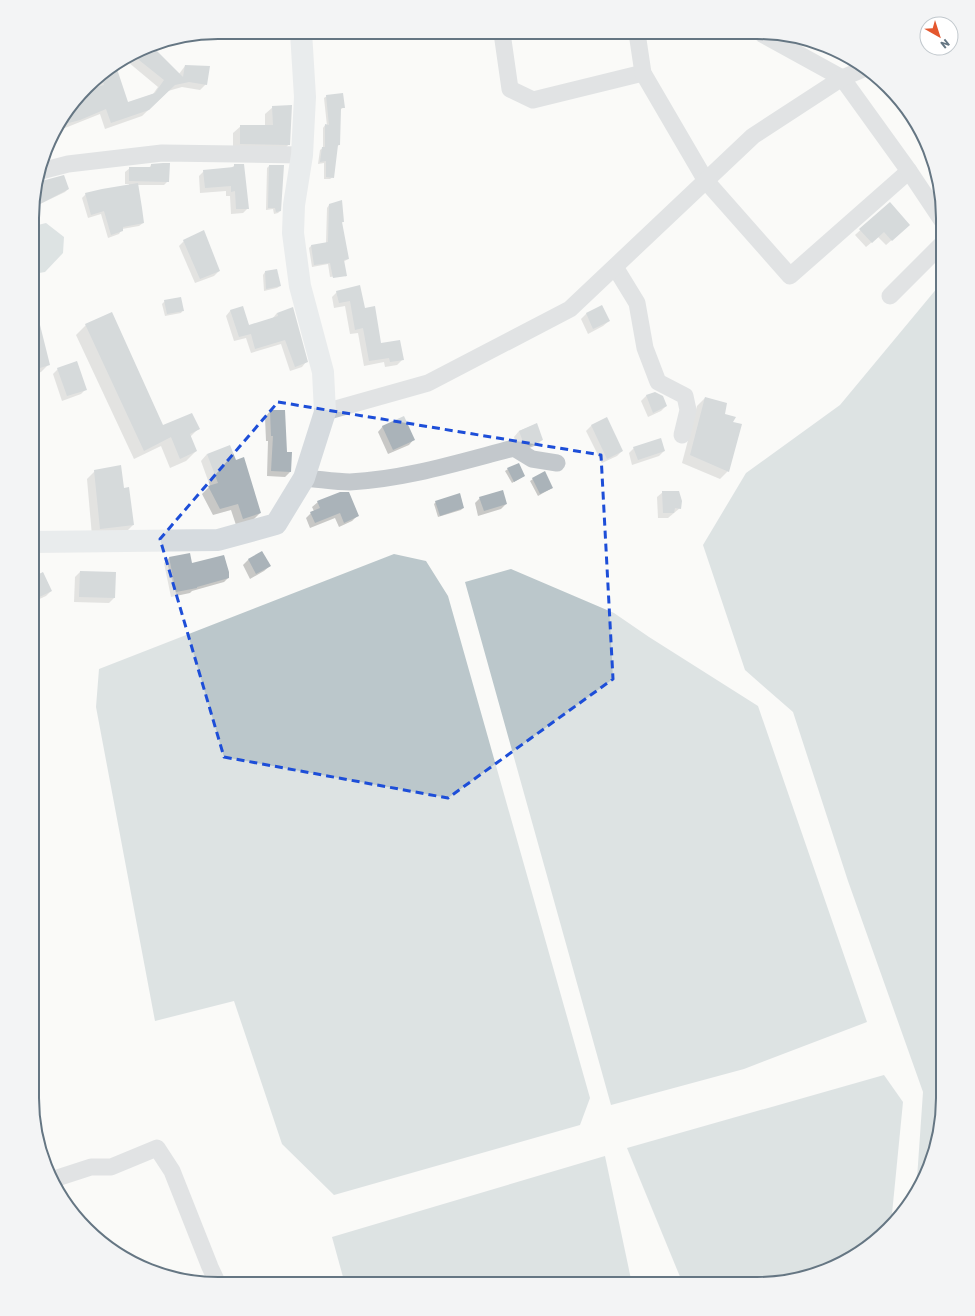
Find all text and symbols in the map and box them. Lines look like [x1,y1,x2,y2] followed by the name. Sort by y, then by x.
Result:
[919,16,959,56] north arrow
[938,36,952,51] text: N

